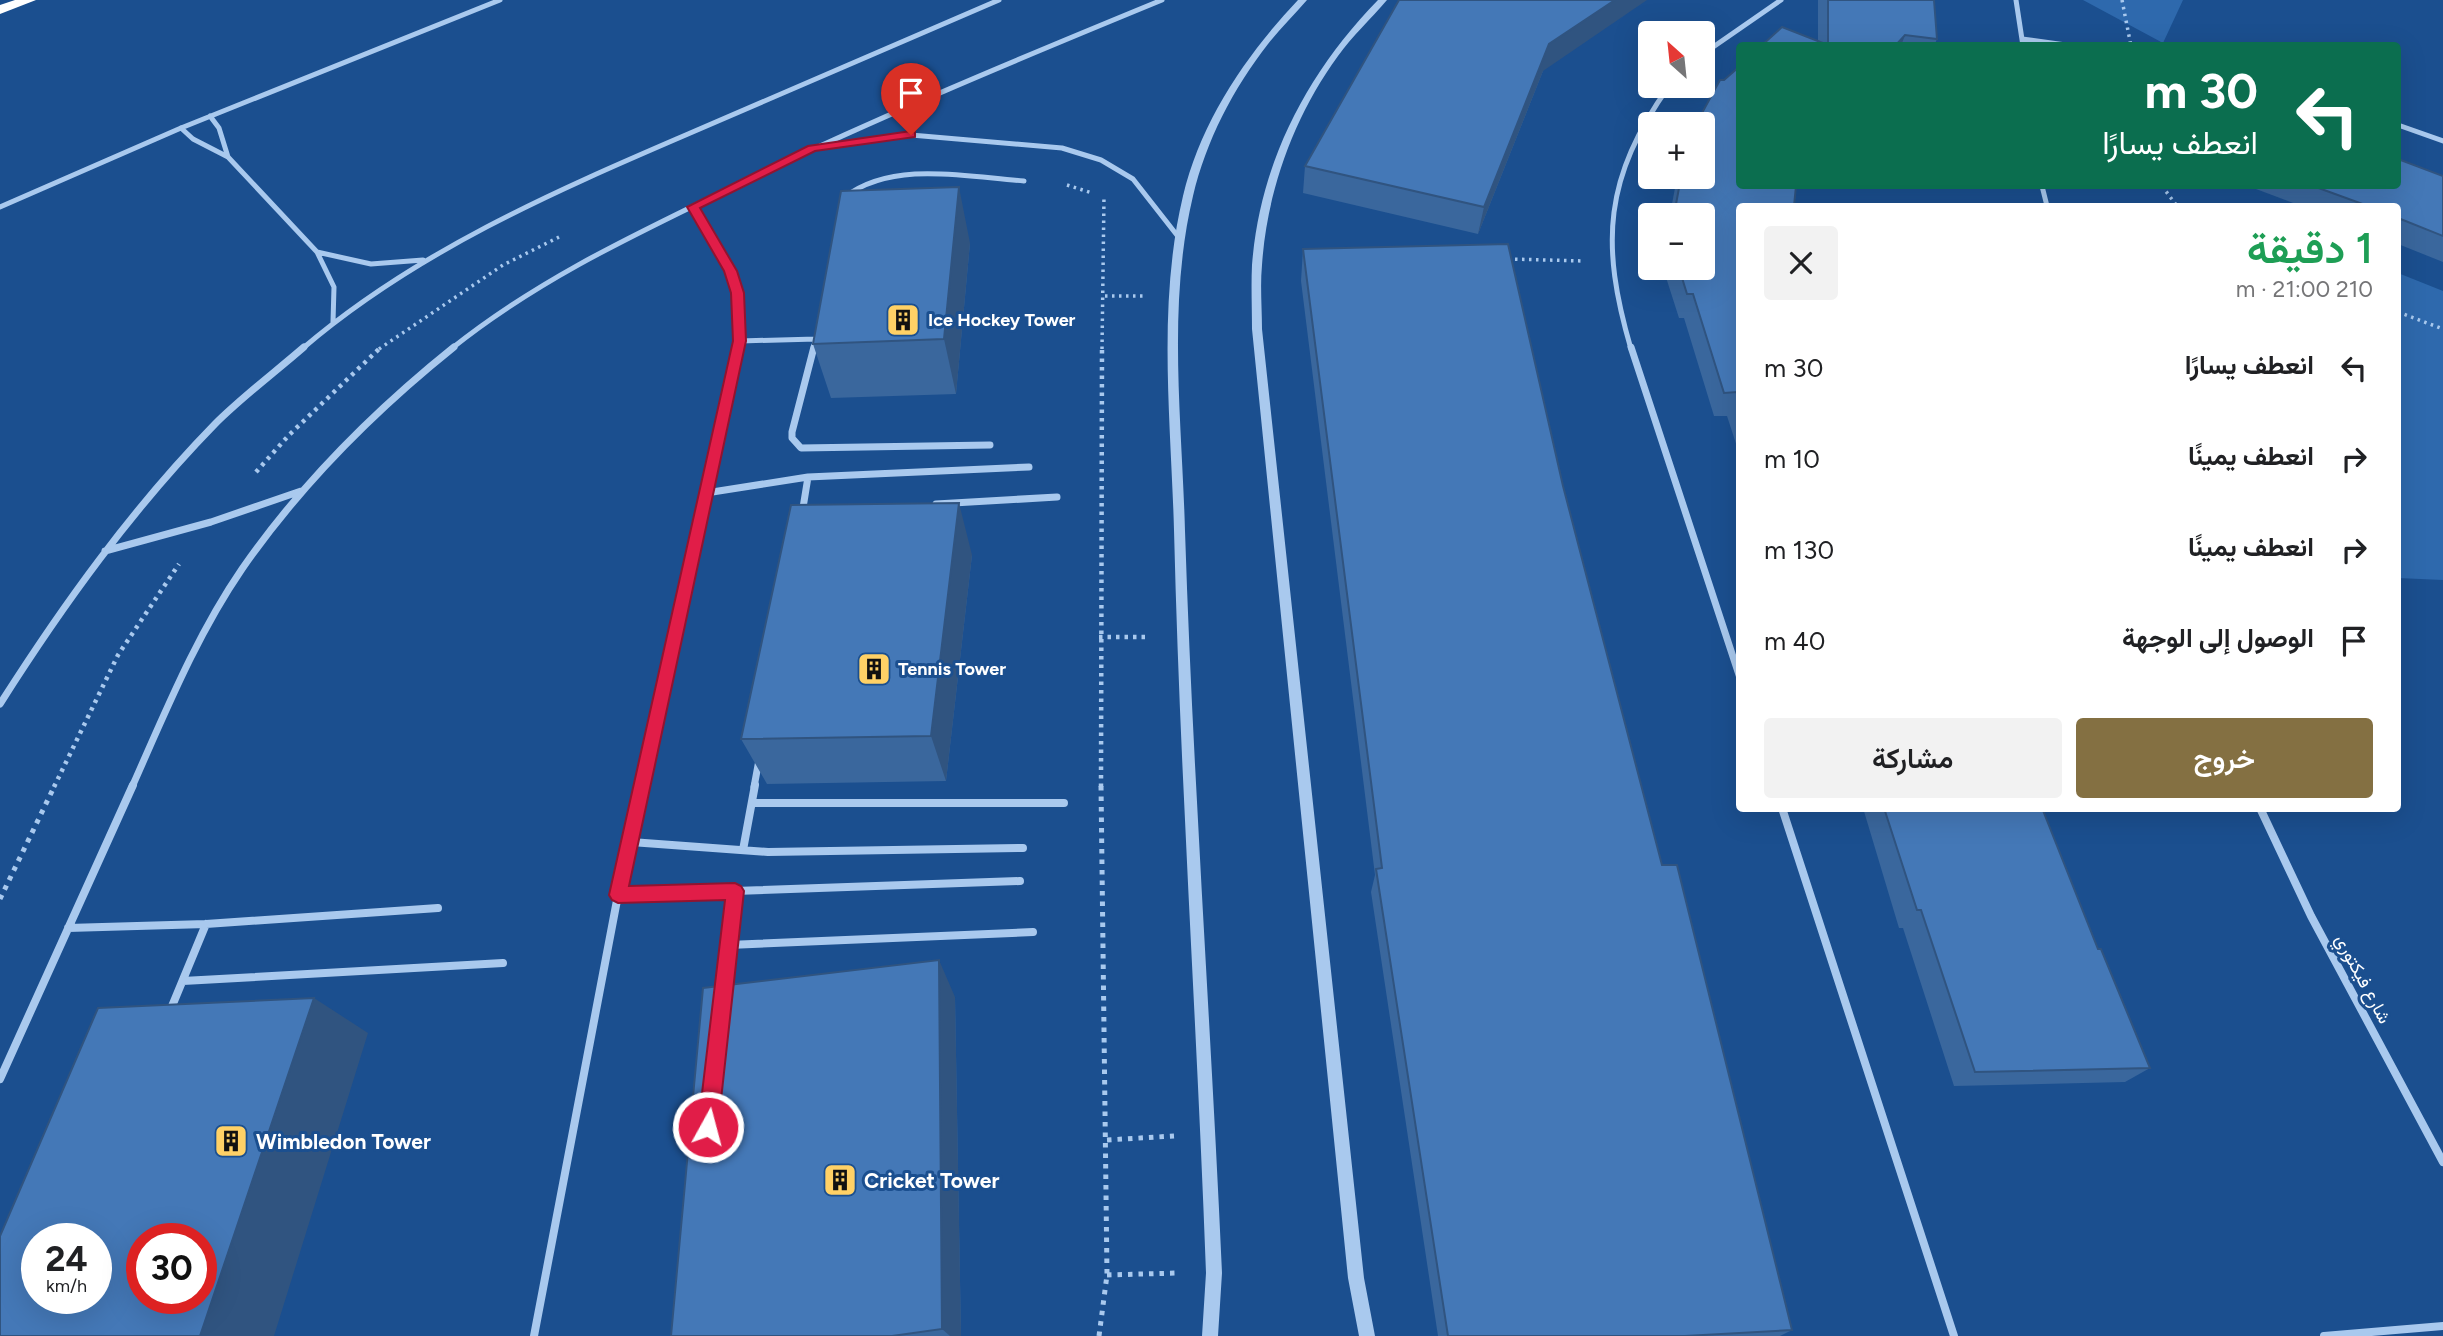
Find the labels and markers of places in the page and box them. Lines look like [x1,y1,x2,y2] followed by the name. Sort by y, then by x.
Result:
[881,63,941,135] pin
[884,301,922,339] building icon: Ice Hockey Tower
[928,309,1076,331] place label: Ice Hockey Tower
[855,650,893,688] building icon: Tennis Tower
[898,658,1006,680] place label: Tennis Tower
[212,1122,250,1160] building icon: Wimbledon Tower
[256,1129,431,1154] place label: Wimbledon Tower
[821,1161,859,1199] building icon: Cricket Tower
[864,1168,999,1193] place label: Cricket Tower

